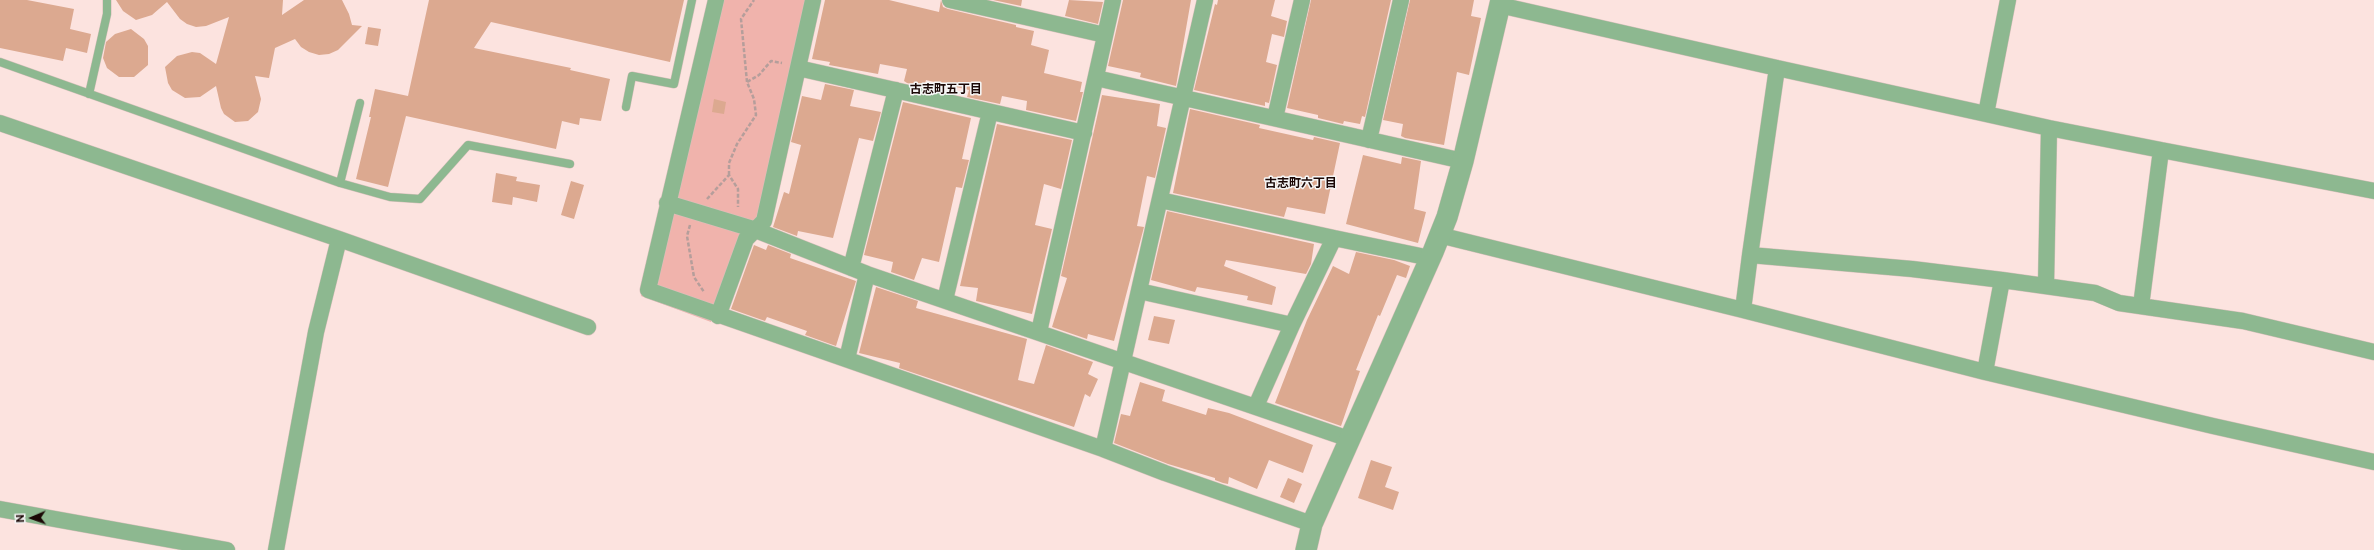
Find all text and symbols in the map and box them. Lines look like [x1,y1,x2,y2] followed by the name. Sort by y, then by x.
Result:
[910,82,982,96] district label: 古志町五丁目
[1265,176,1337,190] district label: 古志町六丁目
[12,498,52,538] north arrow
[13,514,26,523] text: N

